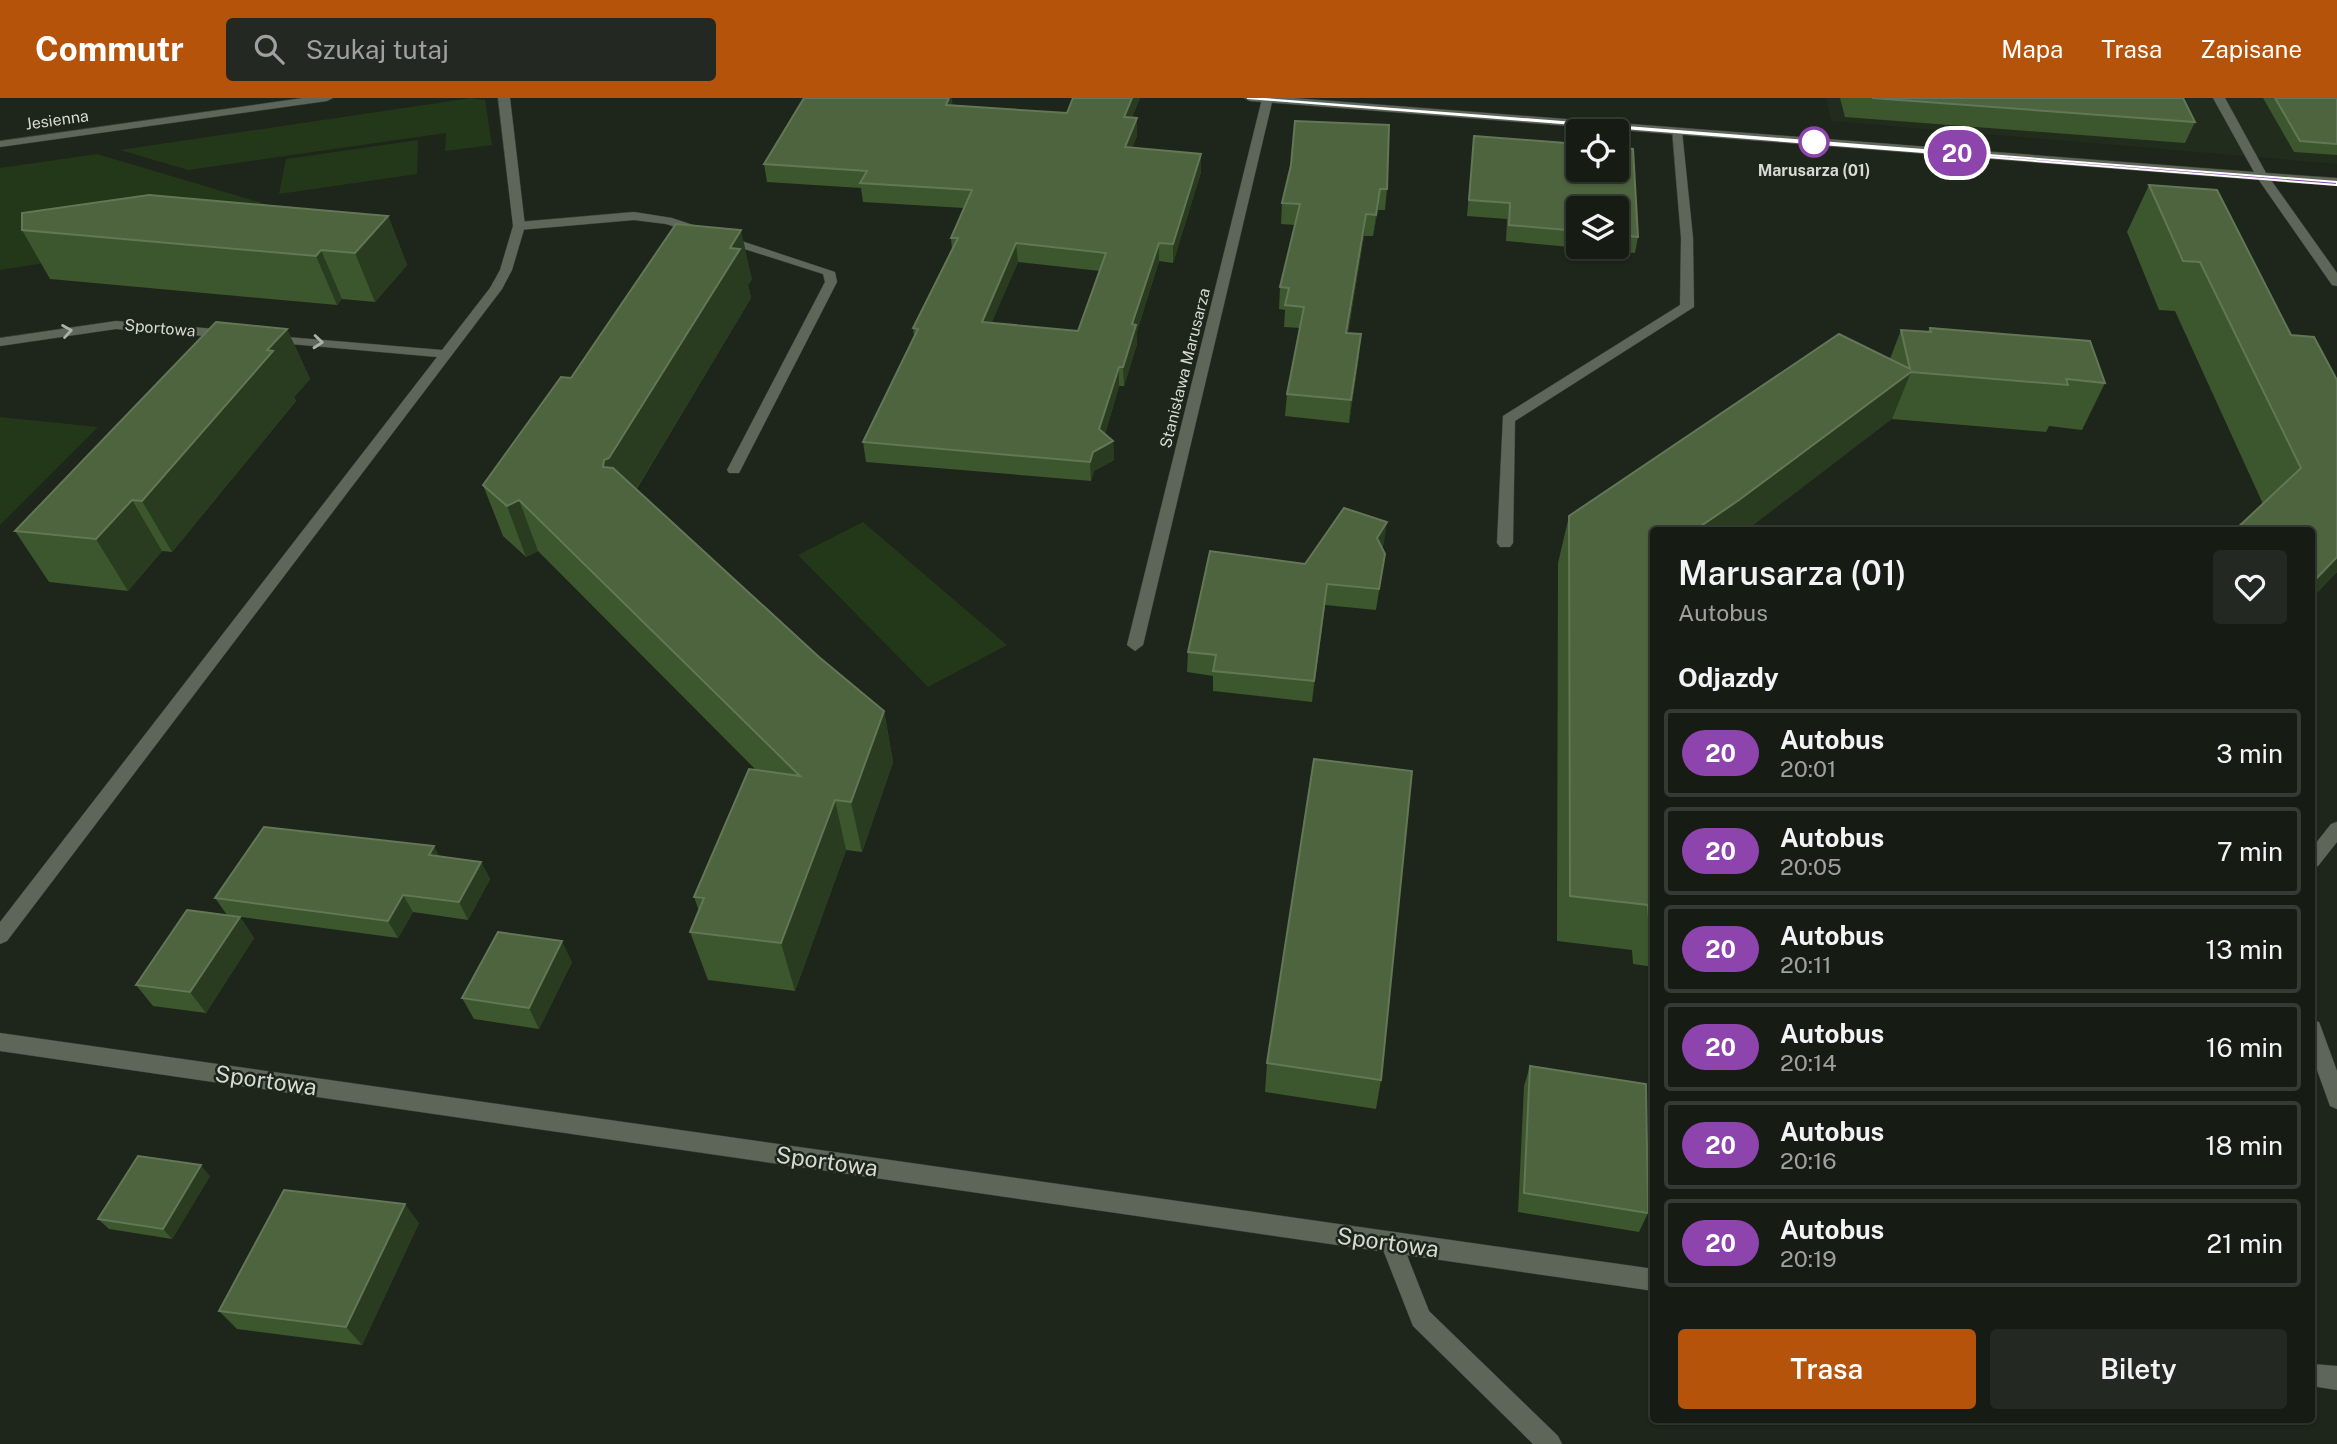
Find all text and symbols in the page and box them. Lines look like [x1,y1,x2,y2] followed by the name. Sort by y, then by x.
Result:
[226,18,716,81] search box
[35,30,184,68] text: Commutr
[250,30,288,68] icon: search
[306,34,449,65] text: Szukaj tutaj
[2001,35,2063,63] text: Mapa
[2101,35,2162,63] text: Trasa
[2200,35,2302,63] text: Zapisane
[24,106,90,134] street label: Jesienna
[1566,119,1629,259] map controls
[1566,119,1629,182] button: locate
[1799,127,1829,157] marker: Marusarza (01)
[1926,130,1988,176] line badge: 20
[1942,139,1972,167] text: 20
[1758,161,1870,180] place label: Marusarza (01)
[1566,196,1629,259] button: layers
[1156,286,1214,450] street label: Stanisława Marusarza
[124,315,196,341] street label: Sportowa
[61,324,73,339] one-way arrow
[313,334,324,349] one-way arrow
[2213,550,2287,624] button: heart
[1678,554,1906,592] text: Marusarza (01)
[1678,599,1768,626] text: Autobus
[1678,662,1779,693] text: Odjazdy
[1780,724,1884,755] text: Autobus
[2216,738,2283,769] text: 3 min
[1705,739,1736,767] text: 20
[1780,755,1836,782] text: 20:01
[1780,822,1884,853] text: Autobus
[2217,836,2283,867] text: 7 min
[1705,837,1736,865] text: 20
[1780,853,1842,880] text: 20:05
[1780,920,1884,951] text: Autobus
[2206,934,2283,965] text: 13 min
[1705,935,1736,963] text: 20
[1780,951,1832,978] text: 20:11
[1780,1018,1884,1049] text: Autobus
[2206,1032,2283,1063] text: 16 min
[1705,1033,1736,1061] text: 20
[1780,1049,1837,1076] text: 20:14
[213,1059,319,1101] street label: Sportowa
[1780,1116,1884,1147] text: Autobus
[2205,1130,2283,1161] text: 18 min
[1705,1131,1736,1159] text: 20
[774,1140,880,1182] street label: Sportowa
[1780,1147,1837,1174] text: 20:16
[1780,1214,1884,1245] text: Autobus
[1335,1221,1441,1263] street label: Sportowa
[2207,1228,2283,1259] text: 21 min
[1705,1229,1736,1257] text: 20
[1780,1245,1837,1272] text: 20:19
[1678,1329,1976,1409] button: Trasa
[1990,1329,2287,1409] button: Bilety

